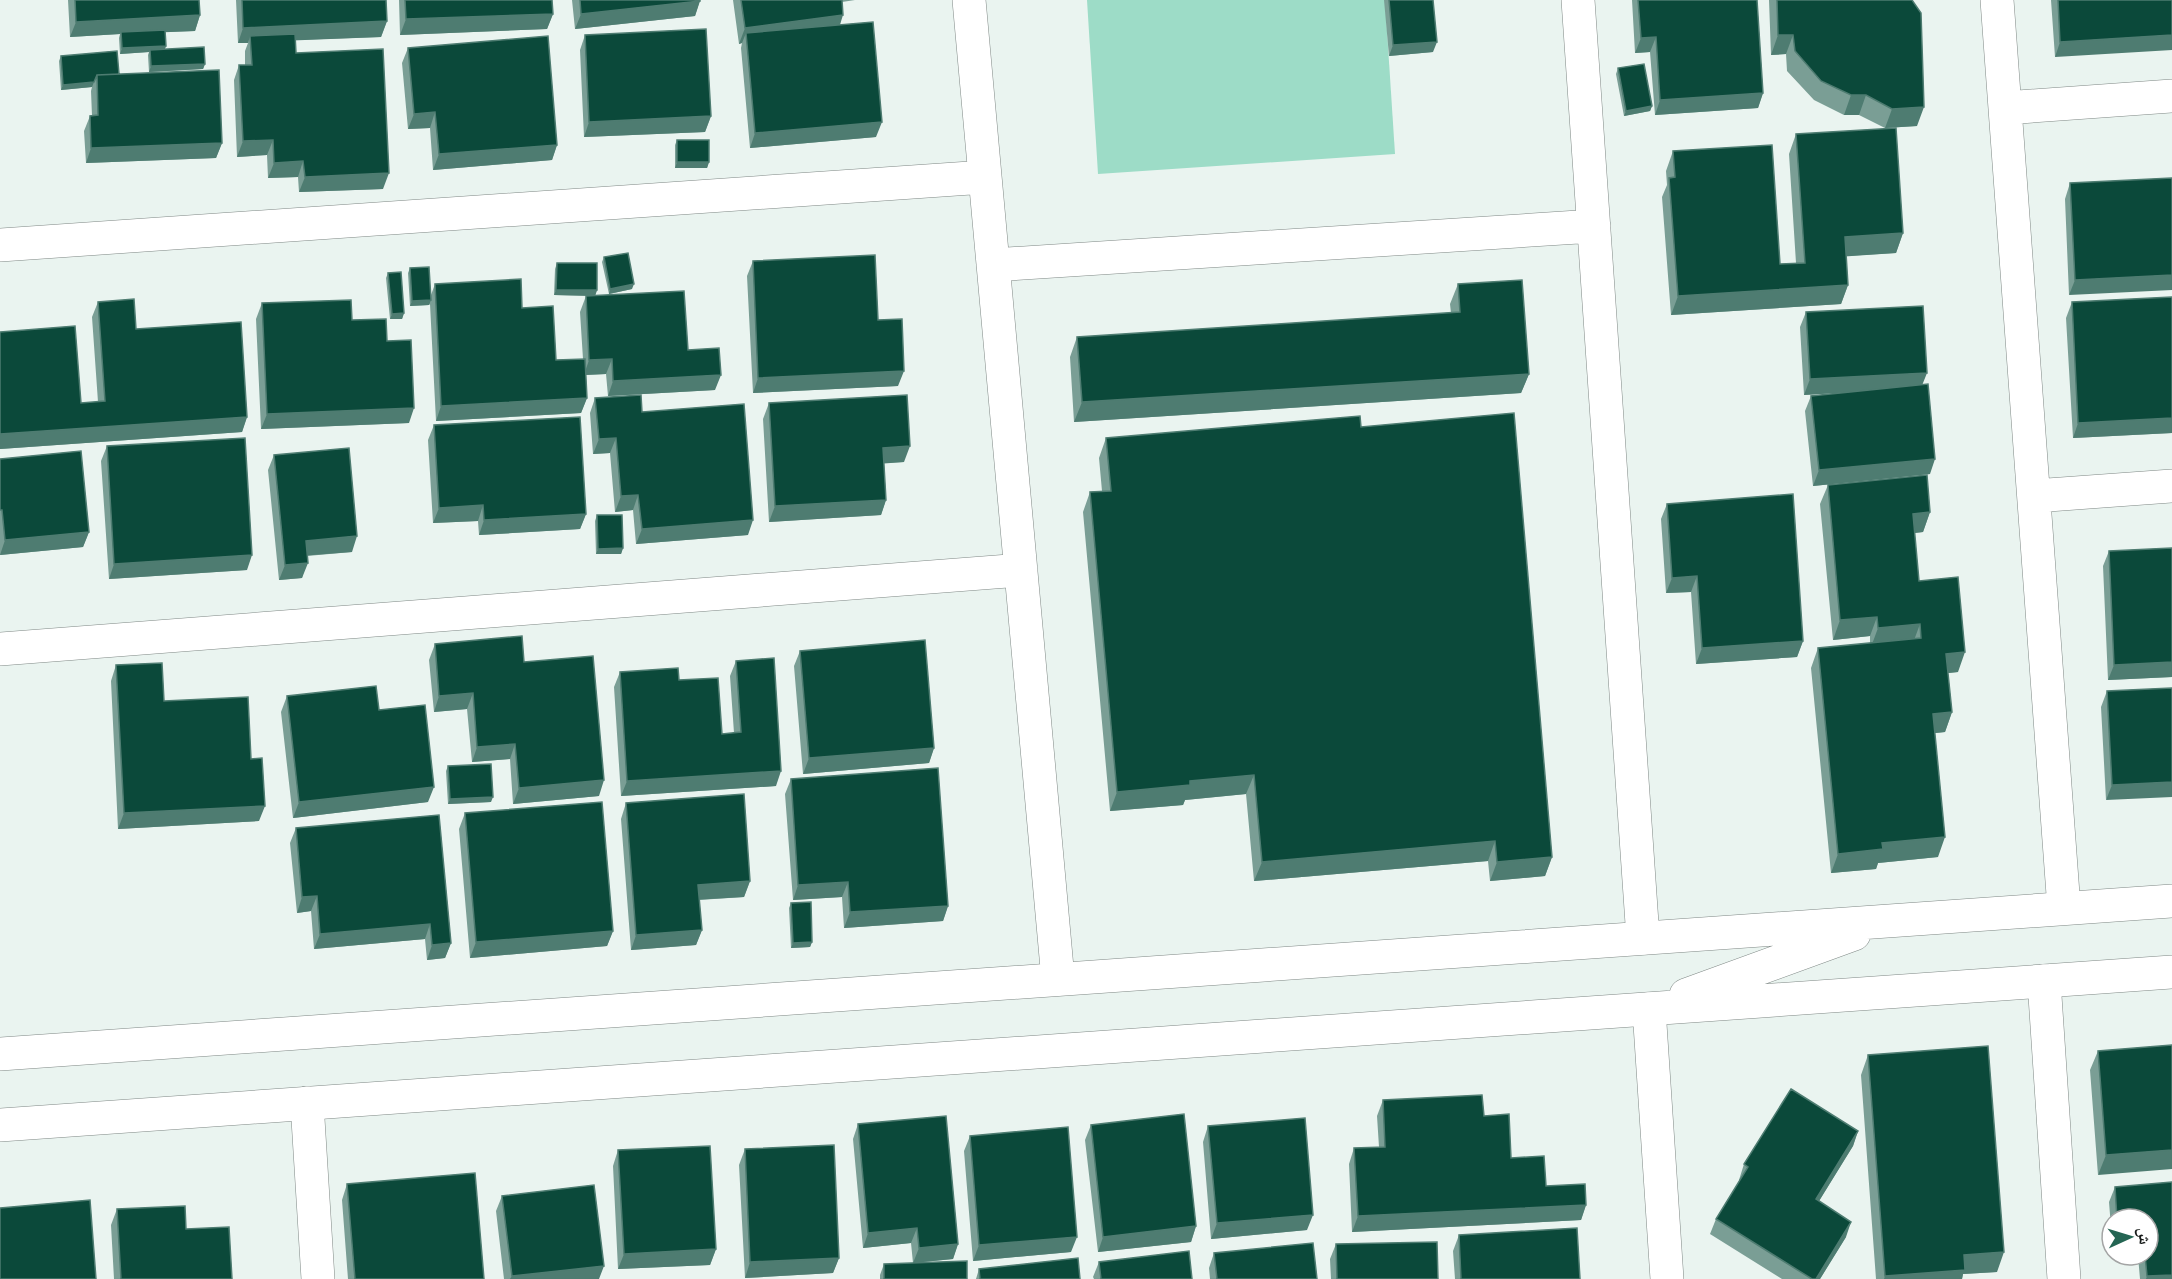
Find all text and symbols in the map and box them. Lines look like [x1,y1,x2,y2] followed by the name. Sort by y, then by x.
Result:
[2100,1207,2160,1267] north arrow
[2134,1227,2156,1245] text: ش

